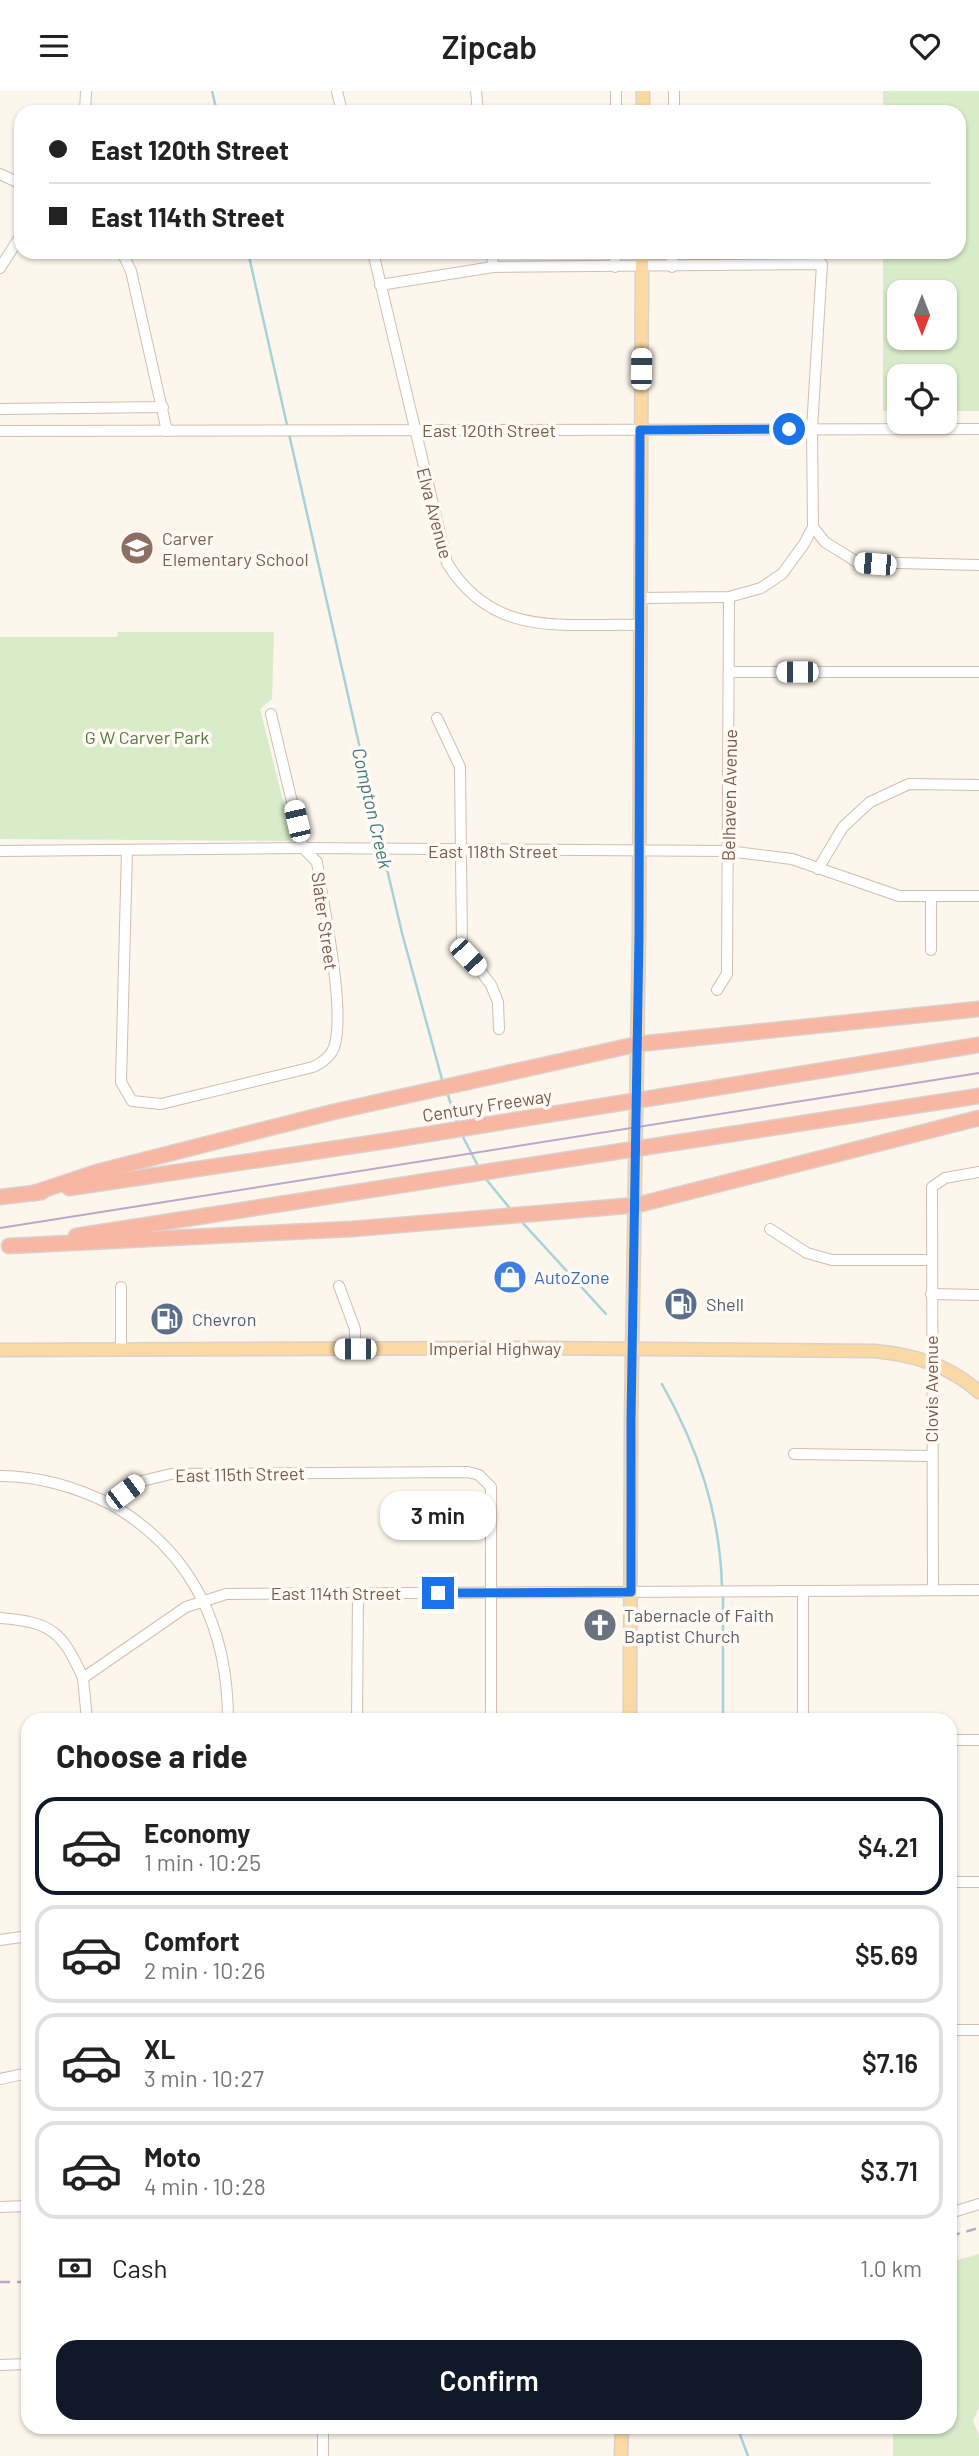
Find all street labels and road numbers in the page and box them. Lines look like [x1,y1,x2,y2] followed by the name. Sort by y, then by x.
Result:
[422,419,556,441] street label: East 120th Street
[412,465,458,561] street label: Elva Avenue
[717,729,741,861] street label: Belhaven Avenue
[428,840,558,862] street label: East 118th Street
[307,870,343,972] street label: Slater Street
[421,1084,553,1126] street label: Century Freeway
[920,1335,942,1443] street label: Clovis Avenue
[429,1337,561,1359] street label: Imperial Highway
[175,1462,305,1486] street label: East 115th Street
[271,1582,401,1604] street label: East 114th Street

